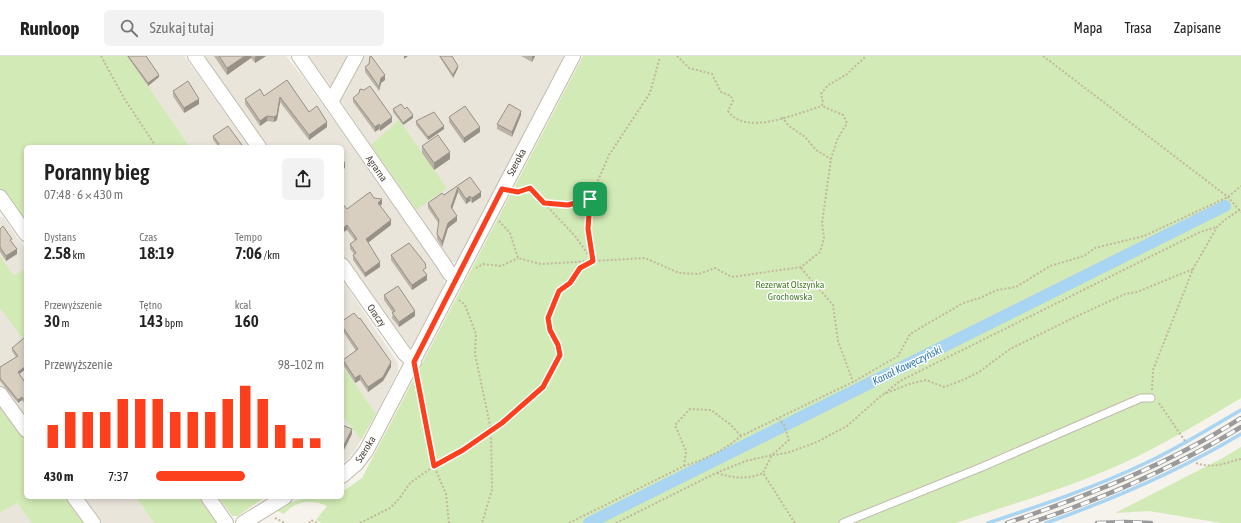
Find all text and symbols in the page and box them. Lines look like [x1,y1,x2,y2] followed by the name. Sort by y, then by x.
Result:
[104,10,384,46] search box
[20,17,80,39] text: Runloop
[118,17,140,39] icon: search
[150,19,214,36] text: Szukaj tutaj
[1074,20,1103,36] text: Mapa
[1125,20,1152,36] text: Trasa
[1174,20,1221,36] text: Zapisane
[505,147,528,178] street label: Szeroka
[364,153,390,184] street label: Agrarna
[282,158,324,200] button: share
[44,159,150,185] text: Poranny bieg
[573,182,607,216] pin
[44,187,123,202] text: 07:48 · 6 × 430 m
[579,188,601,210] icon: arrive
[44,231,76,243] text: Dystans
[139,231,157,243] text: Czas
[235,231,262,243] text: Tempo
[44,243,71,263] text: 2.58
[139,243,174,263] text: 18:19
[235,243,262,263] text: 7:06
[71,249,85,261] text: km
[262,249,280,261] text: /km
[756,279,825,302] park label: Rezerwat Olszynka Grochowska
[44,299,102,311] text: Przewyższenie
[139,299,162,311] text: Tętno
[235,299,251,311] text: kcal
[365,302,388,329] street label: Oraczy
[44,311,60,331] text: 30
[139,311,163,331] text: 143
[235,311,259,331] text: 160
[60,317,69,329] text: m
[163,317,183,329] text: bpm
[870,343,944,387] water label: Kanał Kawęczyński
[44,357,113,372] text: Przewyższenie
[278,357,324,372] text: 98–102 m
[353,434,378,464] street label: Szeroka
[44,469,73,484] text: 430 m
[108,469,129,484] text: 7:37

